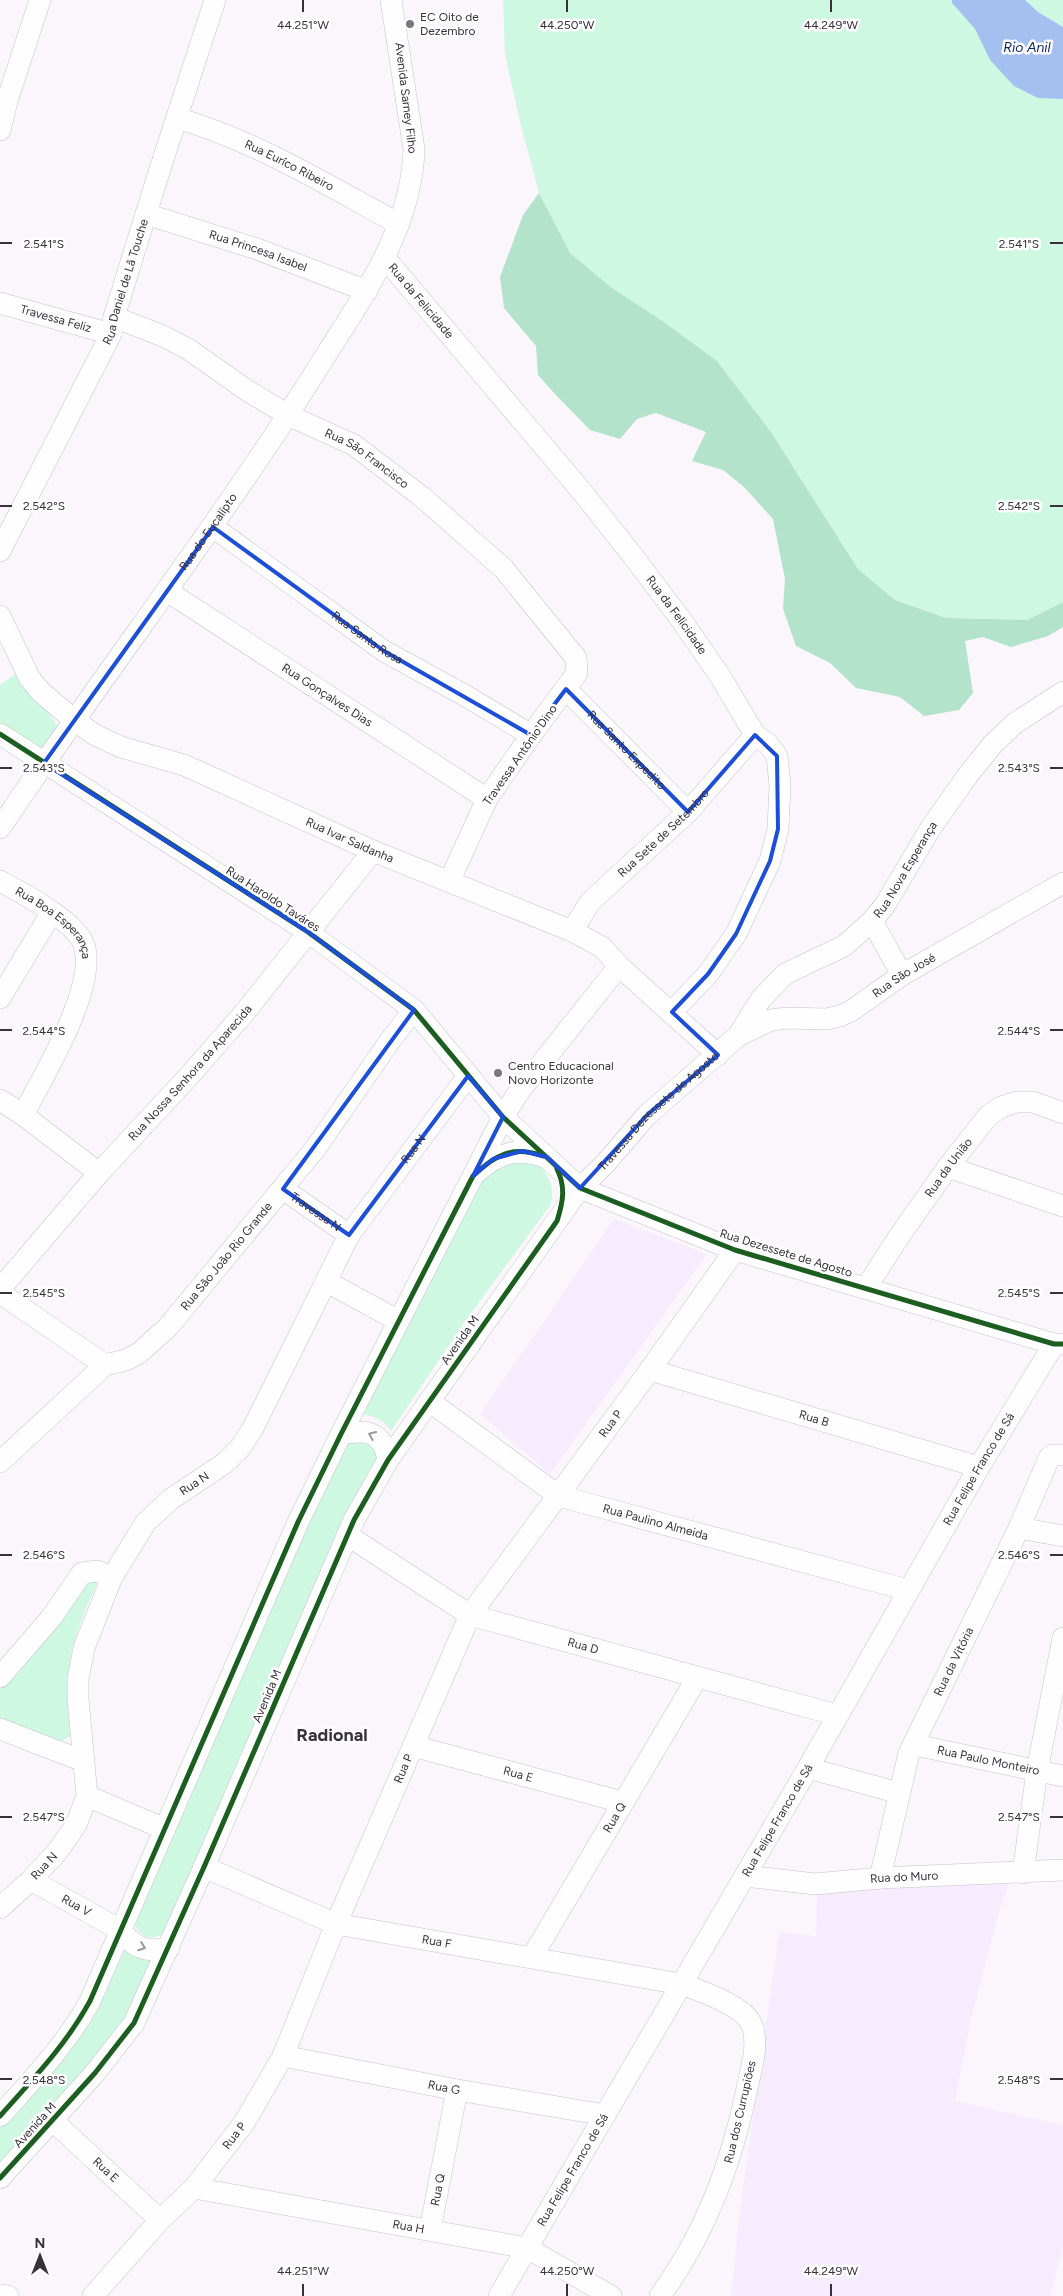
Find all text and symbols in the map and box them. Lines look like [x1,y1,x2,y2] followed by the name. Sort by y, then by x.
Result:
[420,10,479,38] place label: EC Oito de Dezembro
[277,18,329,32] text: 44.251°W
[404,18,416,30] marker: EC Oito de Dezembro
[540,18,595,32] text: 44.250°W
[804,18,859,32] text: 44.249°W
[1003,39,1052,56] water label: Rio Anil
[392,42,420,154] street label: Avenida Sarney Filho
[242,137,336,194] street label: Rua Euríco Ribeiro
[100,217,151,347] street label: Rua Daniel de Lã Touche
[207,227,309,274] street label: Rua Princesa Isabel
[24,237,64,251] text: 2.541°S
[999,237,1039,251] text: 2.541°S
[385,260,457,342] street label: Rua da Felicidade
[19,302,93,335] street label: Travessa Feliz
[323,426,412,491] street label: Rua São Francisco
[176,491,240,573] street label: Rua do Eucalípto
[23,499,65,513] text: 2.542°S
[998,499,1040,513] text: 2.542°S
[643,573,710,657] street label: Rua da Felicidade
[329,608,405,667] street label: Rua Santa Rosa
[279,661,375,730] street label: Rua Gonçalves Dias
[480,702,560,808] street label: Travessa Antônio Dino
[584,708,669,793] street label: Rua Santo Expedito
[23,761,65,775] text: 2.543°S
[998,761,1040,775] text: 2.543°S
[615,786,712,880] street label: Rua Sete de Setembro
[304,814,396,866] street label: Rua Ivar Saldanha
[870,819,940,921] street label: Rua Nova Esperança
[223,863,323,935] street label: Rua Haroldo Taváres
[13,884,93,959] street label: Rua Boa Esperança
[870,950,938,1001] street label: Rua São José
[126,1002,255,1144] street label: Rua Nossa Senhora da Aparecida
[23,1024,65,1038] text: 2.544°S
[998,1024,1040,1038] text: 2.544°S
[595,1049,722,1174] street label: Travessa Dezessete de Agosto
[508,1059,614,1087] place label: Centro Educacional Novo Horizonte
[492,1067,504,1079] marker: Centro Educacional Novo Horizonte
[398,1132,429,1166] street label: Rua N
[922,1135,975,1200] street label: Rua da União
[288,1189,344,1234] street label: Travessa N
[178,1199,275,1313] street label: Rua São João Rio Grande
[718,1226,854,1280] street label: Rua Dezessete de Agosto
[23,1286,65,1300] text: 2.545°S
[998,1286,1040,1300] text: 2.545°S
[438,1313,482,1367] street label: Avenida M
[596,1407,625,1440] street label: Rua P
[797,1407,831,1429] street label: Rua B
[940,1410,1017,1528] street label: Rua Felipe Franco de Sá
[368,1431,377,1442] one-way arrow
[177,1469,212,1498] street label: Rua N
[601,1501,710,1543] street label: Rua Paulino Almeida
[23,1548,65,1562] text: 2.546°S
[998,1548,1040,1562] text: 2.546°S
[931,1625,976,1698] street label: Rua da Vitória
[566,1635,600,1657] street label: Rua D
[250,1667,284,1725] street label: Avenida M
[296,1724,368,1746] district label: Radional
[936,1743,1041,1778] street label: Rua Paulo Monteiro
[391,1752,416,1785] street label: Rua P
[739,1762,816,1879] street label: Rua Felipe Franco de Sá
[502,1764,535,1785] street label: Rua E
[600,1800,629,1835] street label: Rua Q
[23,1810,65,1824] text: 2.547°S
[998,1810,1040,1824] text: 2.547°S
[28,1849,60,1883] street label: Rua N
[870,1868,939,1886] street label: Rua do Muro
[59,1892,94,1920] street label: Rua V
[421,1932,453,1951] street label: Rua F
[138,1941,146,1951] one-way arrow
[721,2059,759,2165] street label: Rua dos Currupiões
[23,2073,65,2087] text: 2.548°S
[998,2073,1040,2087] text: 2.548°S
[427,2077,461,2097] street label: Rua G
[11,2099,59,2151] street label: Avenida M
[534,2111,611,2229] street label: Rua Felipe Franco de Sá
[219,2119,249,2152] street label: Rua P
[90,2154,122,2185] street label: Rua E
[428,2172,448,2207] street label: Rua Q
[391,2217,426,2236] street label: Rua H
[15,2231,65,2281] north arrow
[35,2235,45,2252] text: N
[277,2264,329,2278] text: 44.251°W
[540,2264,595,2278] text: 44.250°W
[804,2264,859,2278] text: 44.249°W

